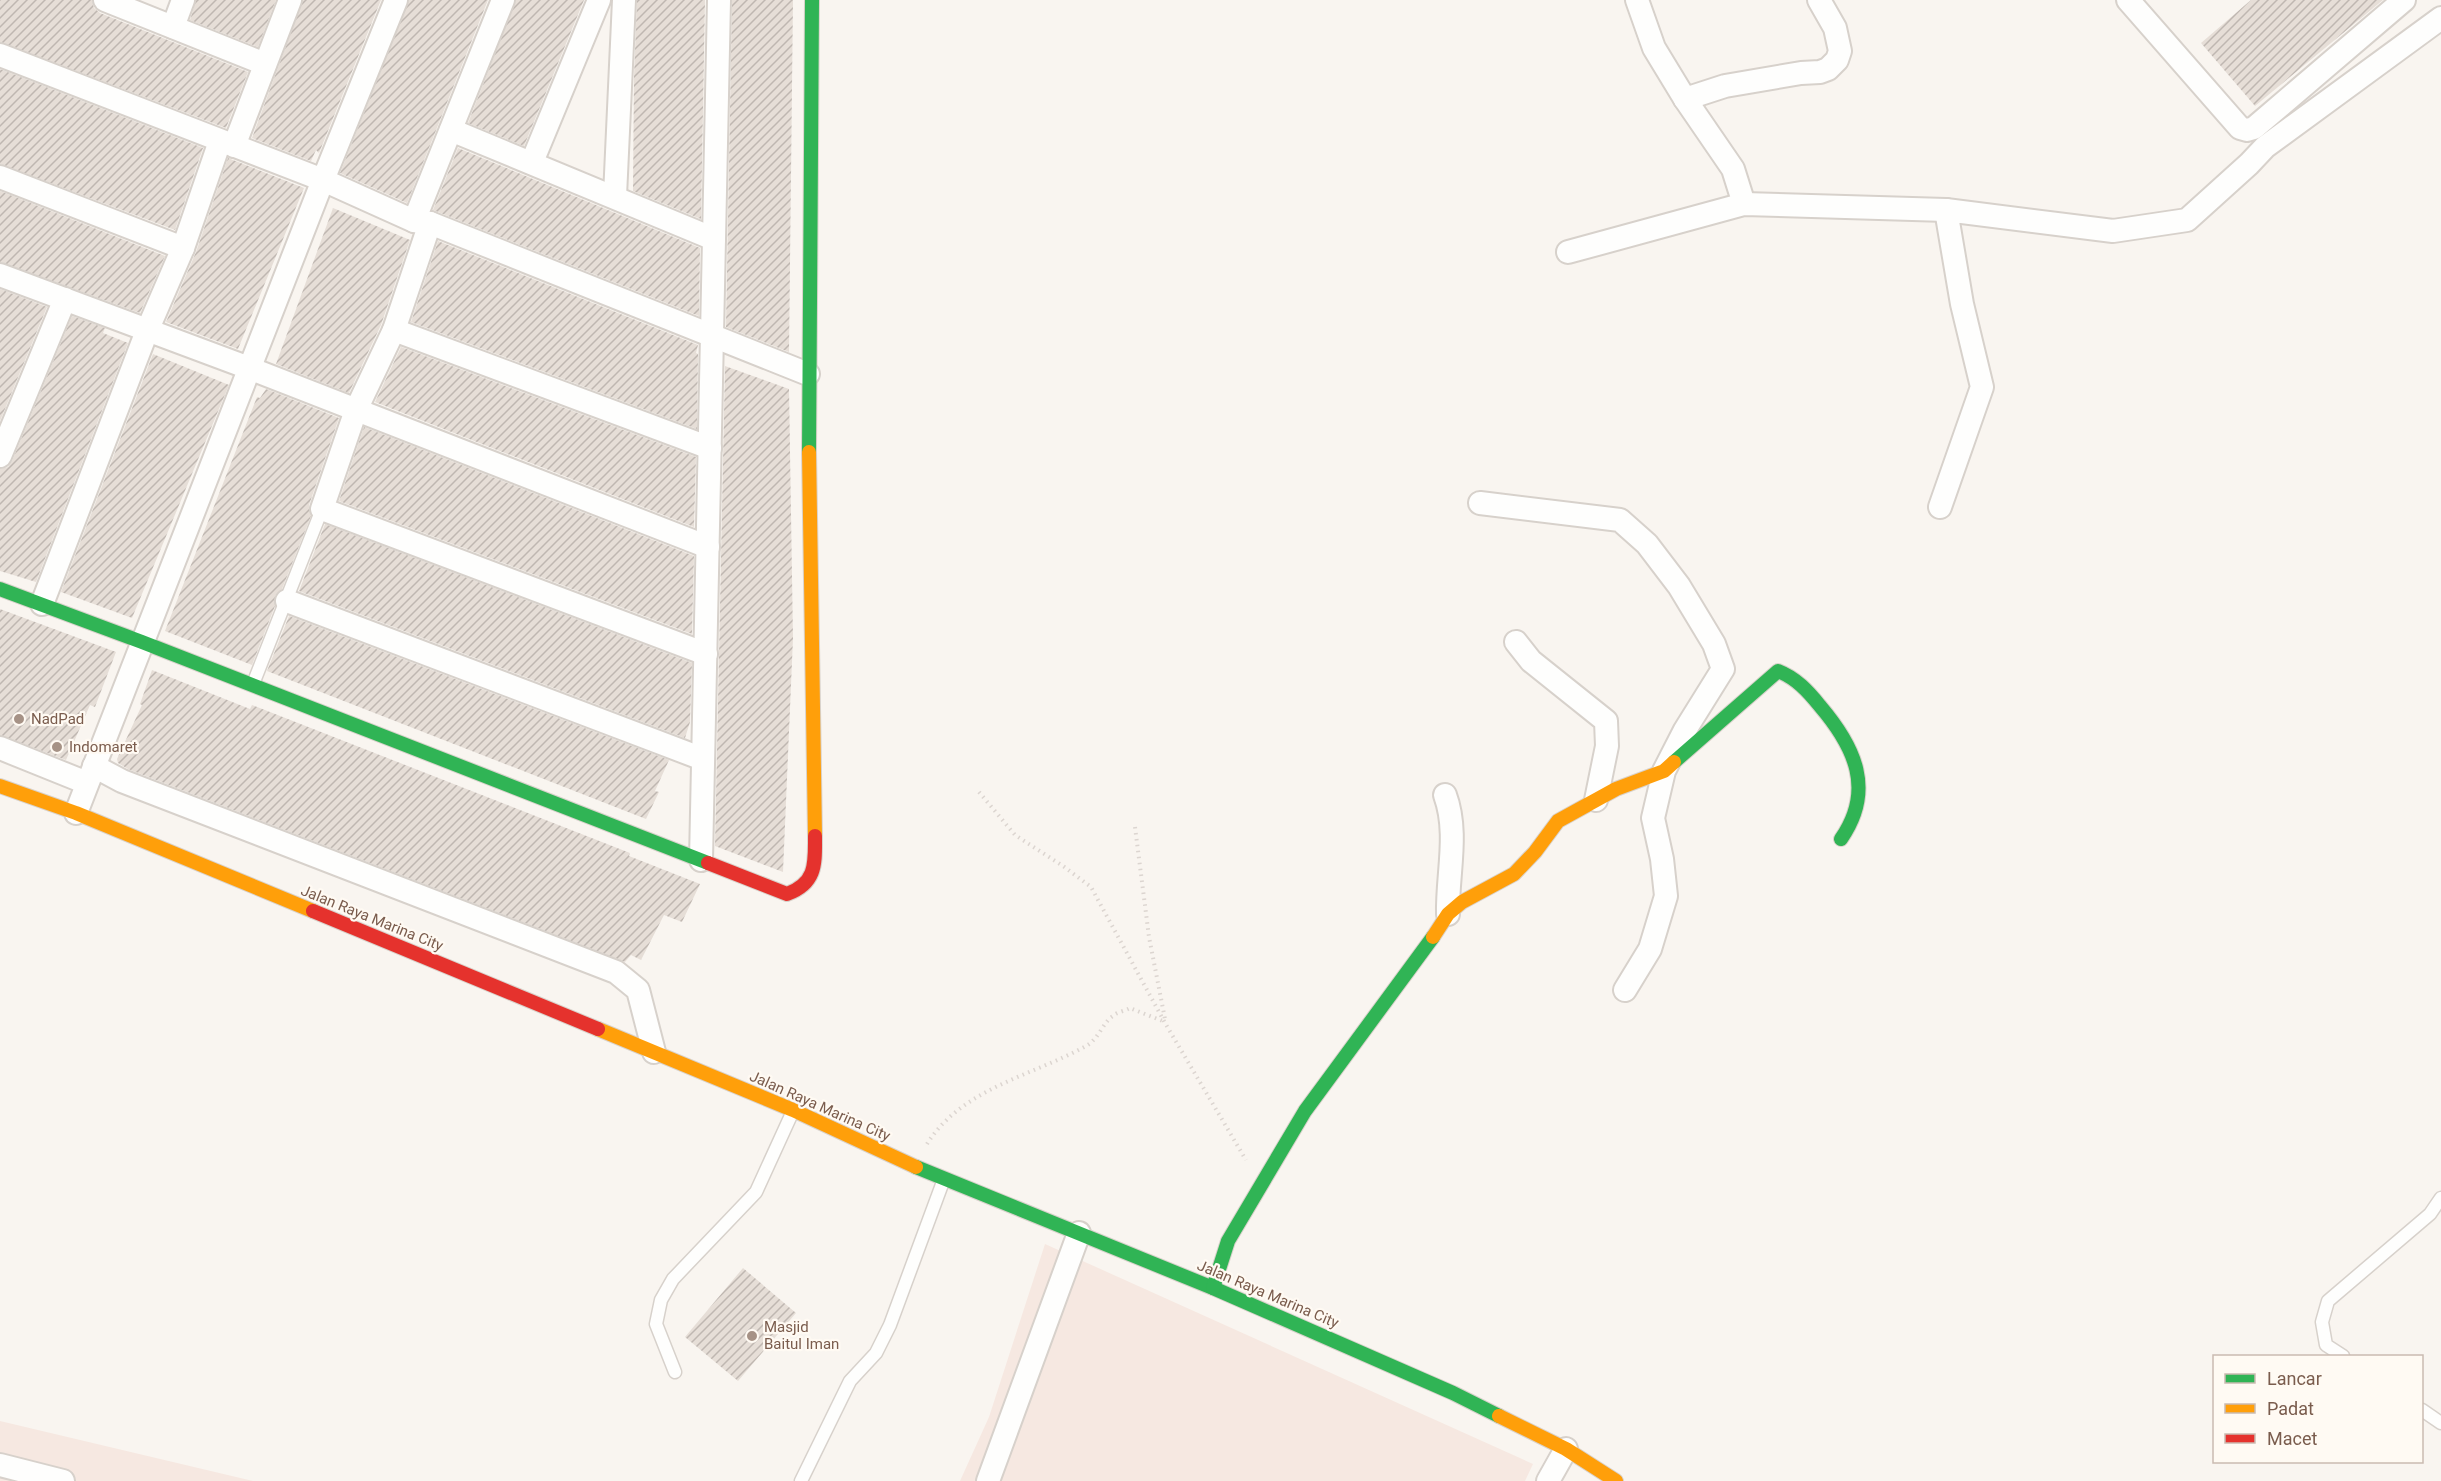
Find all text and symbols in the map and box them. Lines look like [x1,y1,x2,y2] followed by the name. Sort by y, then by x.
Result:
[31,710,84,728] place label: NadPad
[12,712,26,726] marker: NadPad
[69,738,138,756] place label: Indomaret
[50,740,64,754] marker: Indomaret
[298,881,446,955] street label: Jalan Raya Marina City
[747,1067,893,1145] street label: Jalan Raya Marina City
[1195,1256,1341,1332] street label: Jalan Raya Marina City
[764,1318,839,1353] place label: Masjid Baitul Iman
[745,1329,759,1343] marker: Masjid Baitul Iman
[2213,1355,2423,1463] legend
[2267,1368,2322,1389] text: Lancar
[2267,1398,2314,1419] text: Padat
[2267,1428,2317,1449] text: Macet

